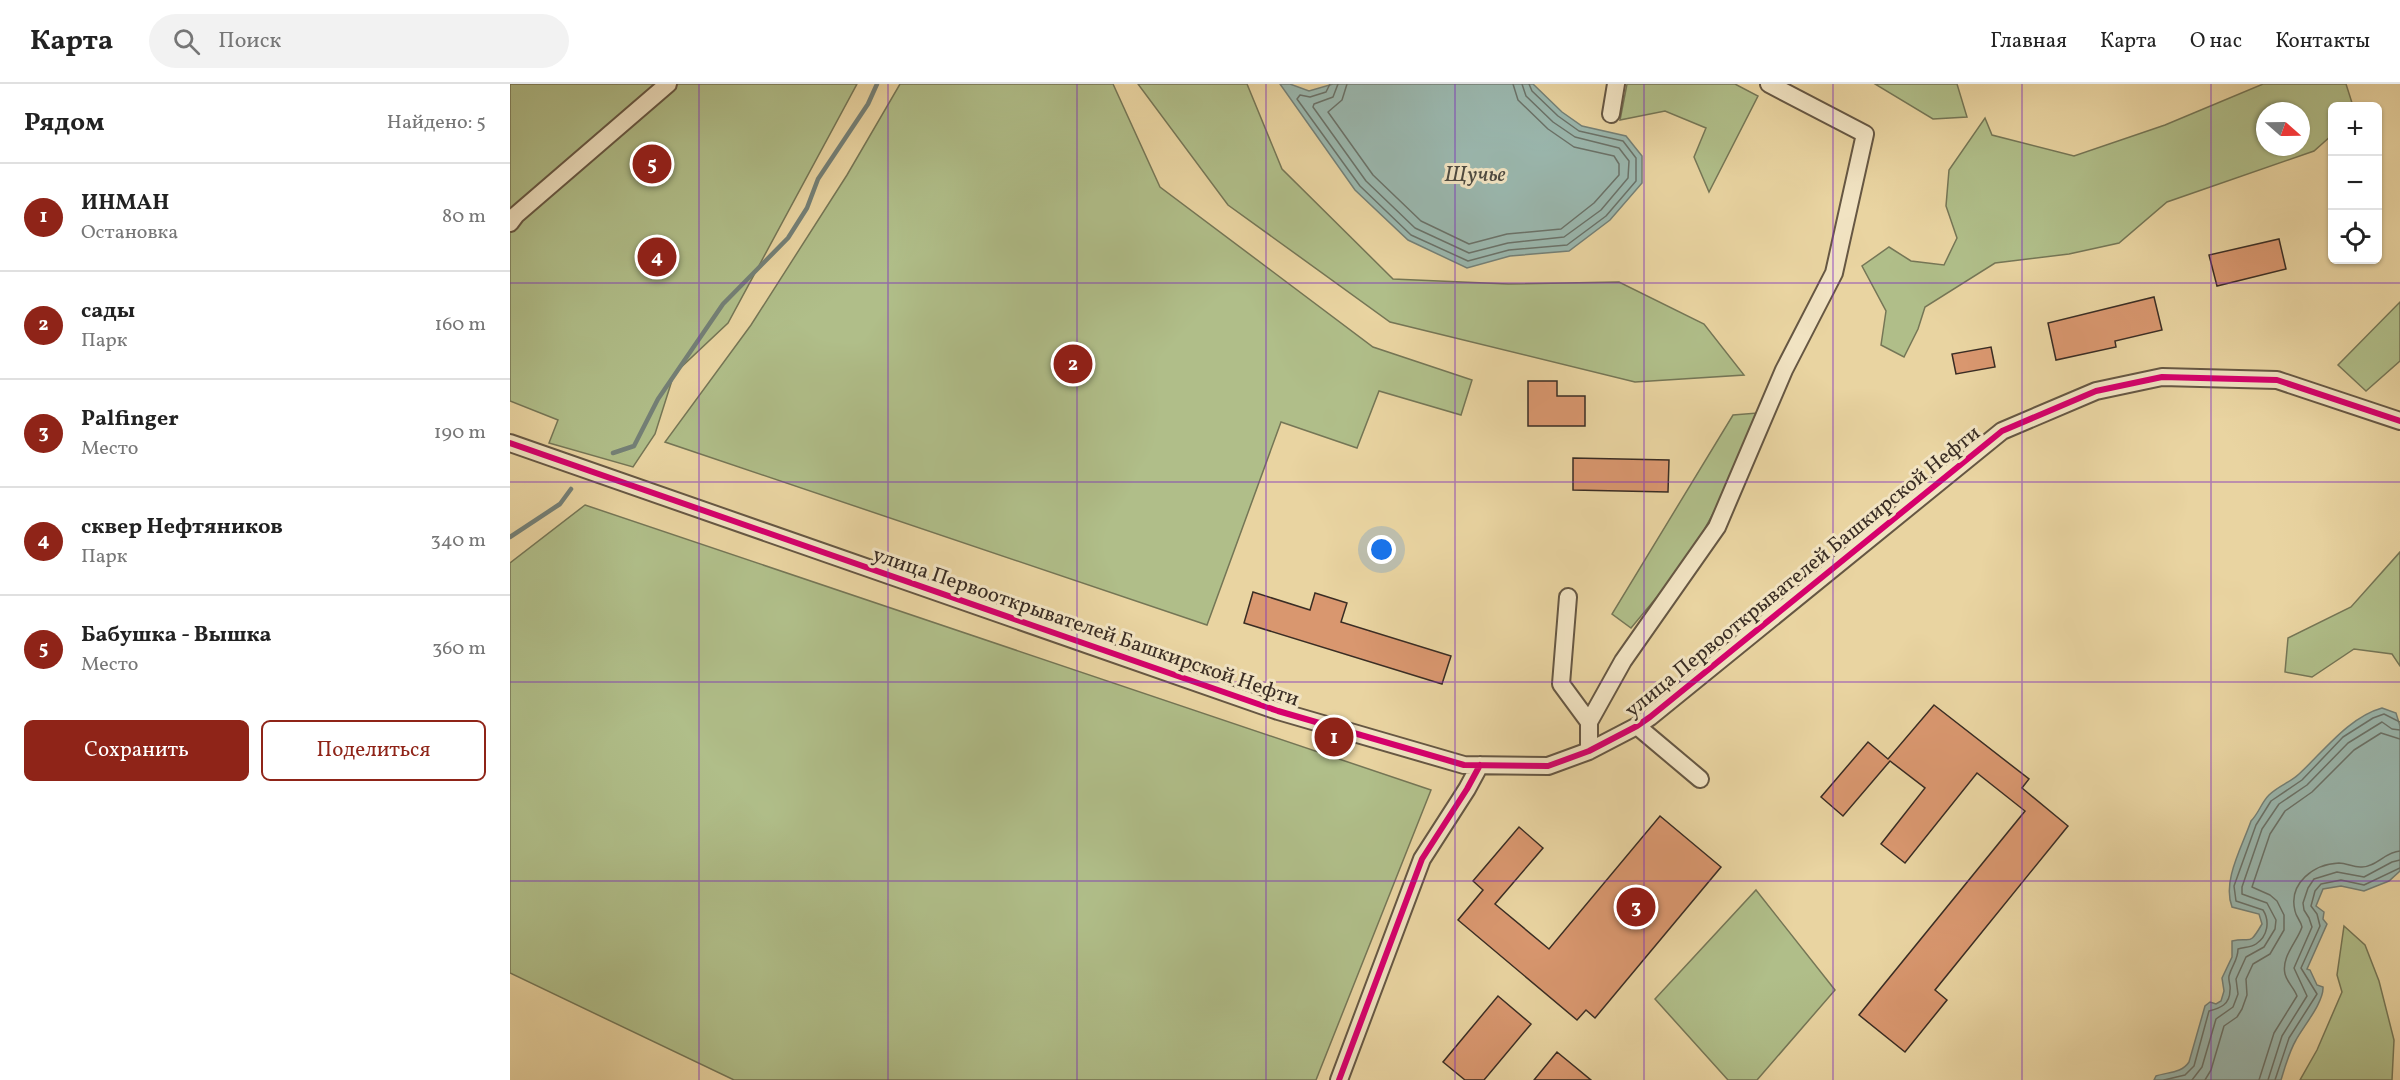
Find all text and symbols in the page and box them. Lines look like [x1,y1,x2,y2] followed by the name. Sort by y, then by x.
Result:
[149,14,569,68] search box
[30,22,113,61] text: Карта
[170,25,203,58] icon: search
[218,26,281,57] text: Поиск
[1990,27,2067,56] text: Главная
[2100,27,2157,56] text: Карта
[2190,27,2242,56] text: О нас
[2275,27,2370,56] text: Контакты
[2256,102,2310,156] north arrow
[2328,102,2382,264] map controls
[2328,102,2382,156] button: +
[24,105,104,141] text: Рядом
[387,109,486,137] text: Найдено: 5
[632,142,672,187] pin: 5
[2328,156,2382,210] button: −
[1444,160,1506,191] water label: Щучье
[81,188,169,219] text: ИНМАН
[39,203,48,231] text: 1
[442,203,486,231] text: 80 m
[2328,210,2382,264] button: locate
[81,219,178,247] text: Остановка
[638,234,676,279] pin: 4
[81,296,135,327] text: сады
[38,311,49,339] text: 2
[434,311,486,339] text: 160 m
[81,327,127,355] text: Парк
[1054,342,1092,386] pin: 2
[81,404,179,435] text: Palfinger
[38,419,49,447] text: 3
[434,419,486,447] text: 190 m
[1619,419,1987,725] street label: улица Первооткрывателей Башкирской Нефти
[81,435,138,463] text: Место
[81,512,283,543] text: сквер Нефтяников
[37,527,50,555] text: 4
[430,527,486,555] text: 340 m
[1367,535,1396,564] your location
[868,541,1303,714] street label: улица Первооткрывателей Башкирской Нефти
[81,543,127,571] text: Парк
[81,620,272,651] text: Бабушка - Вышка
[39,635,48,663] text: 5
[432,635,486,663] text: 360 m
[81,651,138,679] text: Место
[1314,714,1354,760] pin: 1
[24,720,249,781] button: Сохранить
[261,720,486,781] button: Поделиться
[1616,884,1656,930] pin: 3

